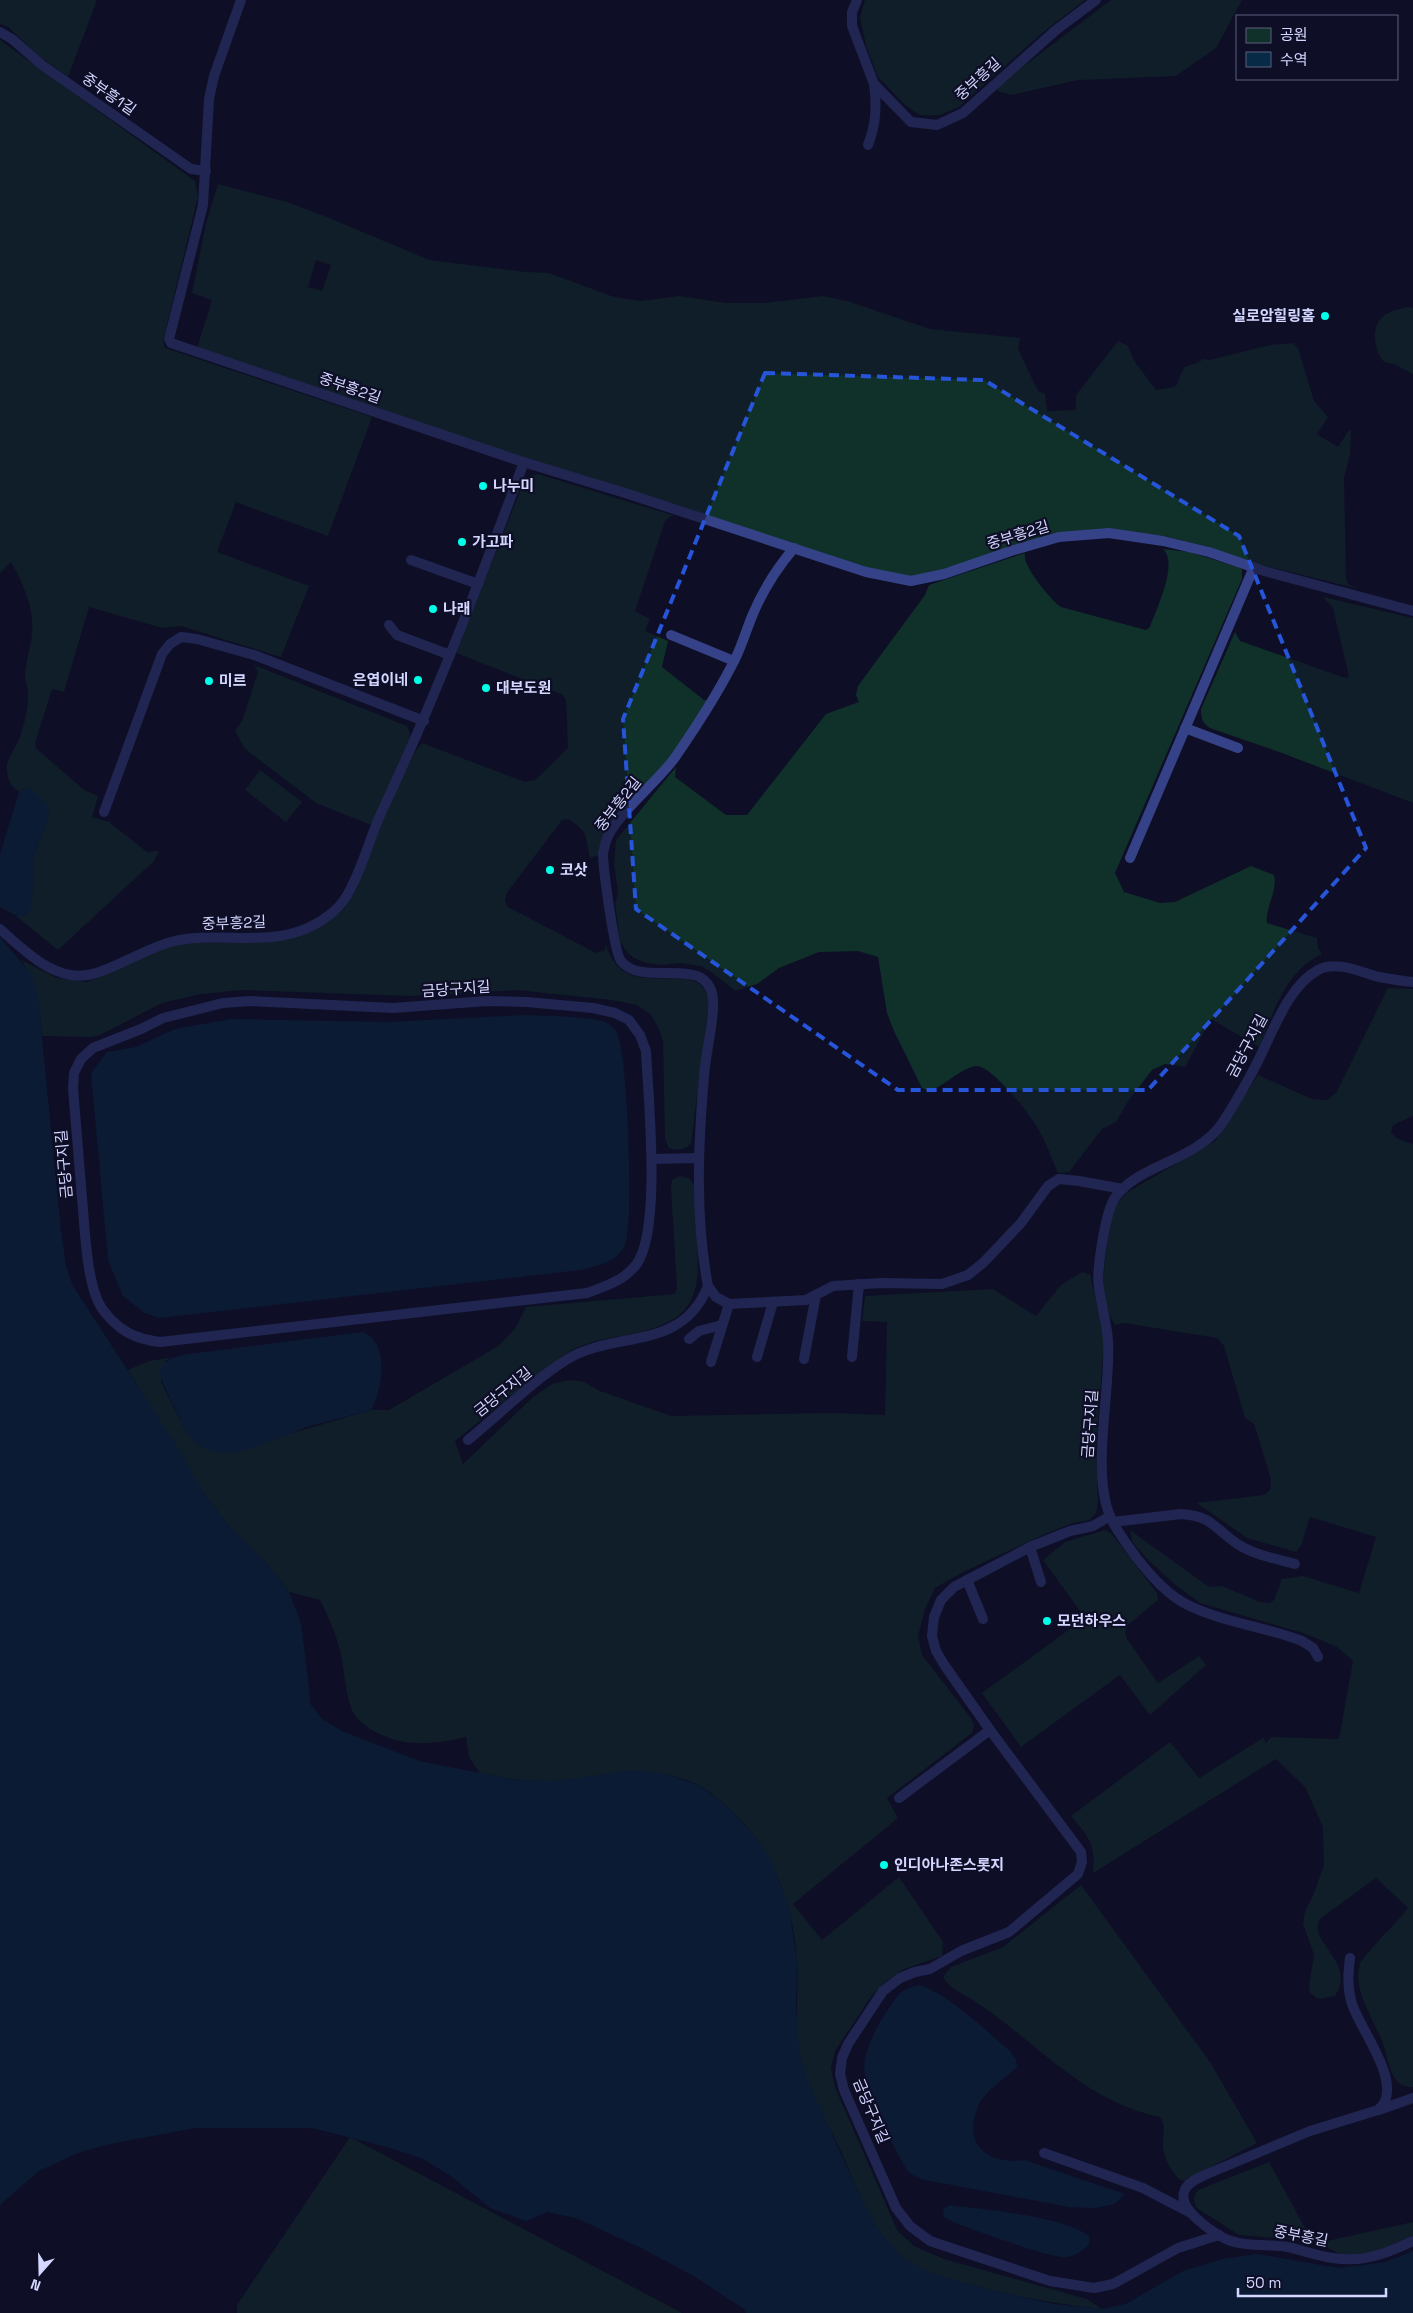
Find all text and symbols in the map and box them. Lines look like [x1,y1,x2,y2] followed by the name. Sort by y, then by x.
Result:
[1236,15,1398,80] legend
[1280,25,1308,44] text: 공원
[1280,50,1308,69] text: 수역
[951,53,1005,104] street label: 중부흥길
[79,68,140,119] street label: 중부흥1길
[1232,306,1315,325] place label: 실로암힐링홈
[1319,310,1331,322] marker: 실로암힐링홈
[317,368,384,407] street label: 중부흥2길
[493,476,534,495] place label: 나누미
[477,480,489,492] marker: 나누미
[984,516,1051,553] street label: 중부흥2길
[472,532,514,551] place label: 가고파
[456,536,468,548] marker: 가고파
[443,599,471,618] place label: 나래
[427,603,439,615] marker: 나래
[353,670,408,689] place label: 은엽이네
[219,671,247,690] place label: 미르
[412,674,424,686] marker: 은엽이네
[203,675,215,687] marker: 미르
[496,678,551,697] place label: 대부도원
[480,682,492,694] marker: 대부도원
[590,773,645,835] street label: 중부흥2길
[560,860,588,879] place label: 코삿
[544,864,556,876] marker: 코삿
[202,912,266,933] street label: 중부흥2길
[421,977,491,1000] street label: 금당구지길
[1222,1011,1271,1081] street label: 금당구지길
[51,1129,76,1199] street label: 금당구지길
[470,1363,535,1421] street label: 금당구지길
[1078,1389,1101,1459] street label: 금당구지길
[1057,1611,1126,1630] place label: 모던하우스
[1041,1615,1053,1627] marker: 모던하우스
[894,1855,1004,1874] place label: 인디아나존스롯지
[878,1859,890,1871] marker: 인디아나존스롯지
[849,2075,894,2146] street label: 금당구지길
[1272,2221,1330,2250] street label: 중부흥길
[15,2248,65,2298] north arrow
[1238,2266,1386,2298] scale bar
[1246,2273,1281,2292] text: 50 m
[28,2275,43,2295] text: N

